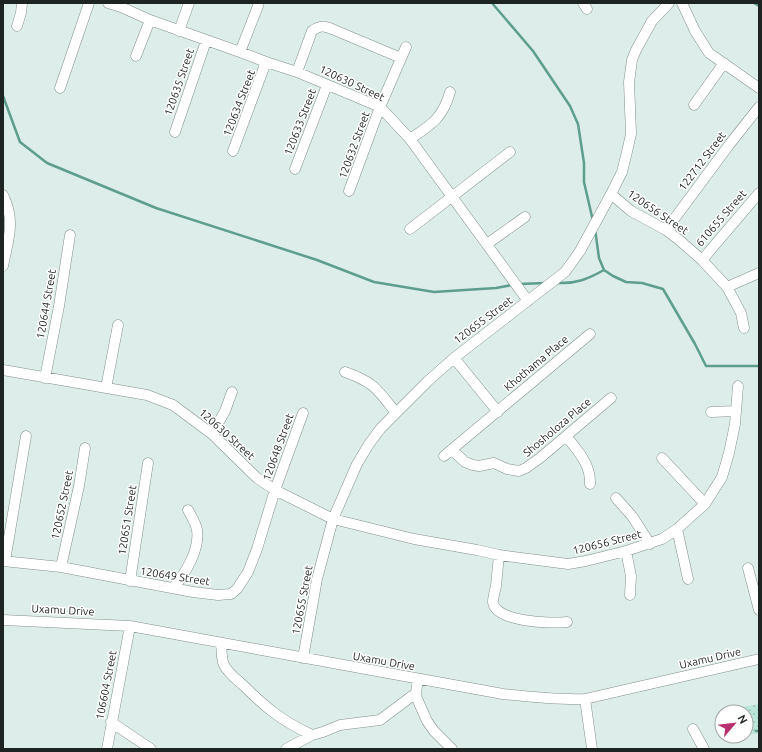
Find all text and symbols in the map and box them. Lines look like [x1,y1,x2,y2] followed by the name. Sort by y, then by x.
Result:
[162,46,196,117] street label: 120635 Street
[318,63,387,104] street label: 120630 Street
[221,67,257,138] street label: 120634 Street
[282,86,318,157] street label: 120633 Street
[336,109,372,180] street label: 120632 Street
[676,129,728,193] street label: 122712 Street
[625,187,691,237] street label: 120656 Street
[693,187,749,249] street label: 610655 Street
[34,268,58,340] street label: 120644 Street
[451,294,515,346] street label: 120655 Street
[502,333,570,393] street label: Khothama Place
[521,395,593,459] street label: Shosholoza Place
[197,406,258,462] street label: 120630 Street
[260,411,296,482] street label: 120648 Street
[49,469,75,541] street label: 120652 Street
[116,484,139,556] street label: 120651 Street
[571,527,643,556] street label: 120656 Street
[289,564,315,636] street label: 120655 Street
[139,565,211,588] street label: 120649 Street
[31,602,95,618] street label: Uxamu Drive
[678,645,742,671] street label: Uxamu Drive
[93,649,119,721] street label: 106604 Street
[352,650,416,672] street label: Uxamu Drive
[714,704,754,744] north arrow
[736,713,750,726] text: N

